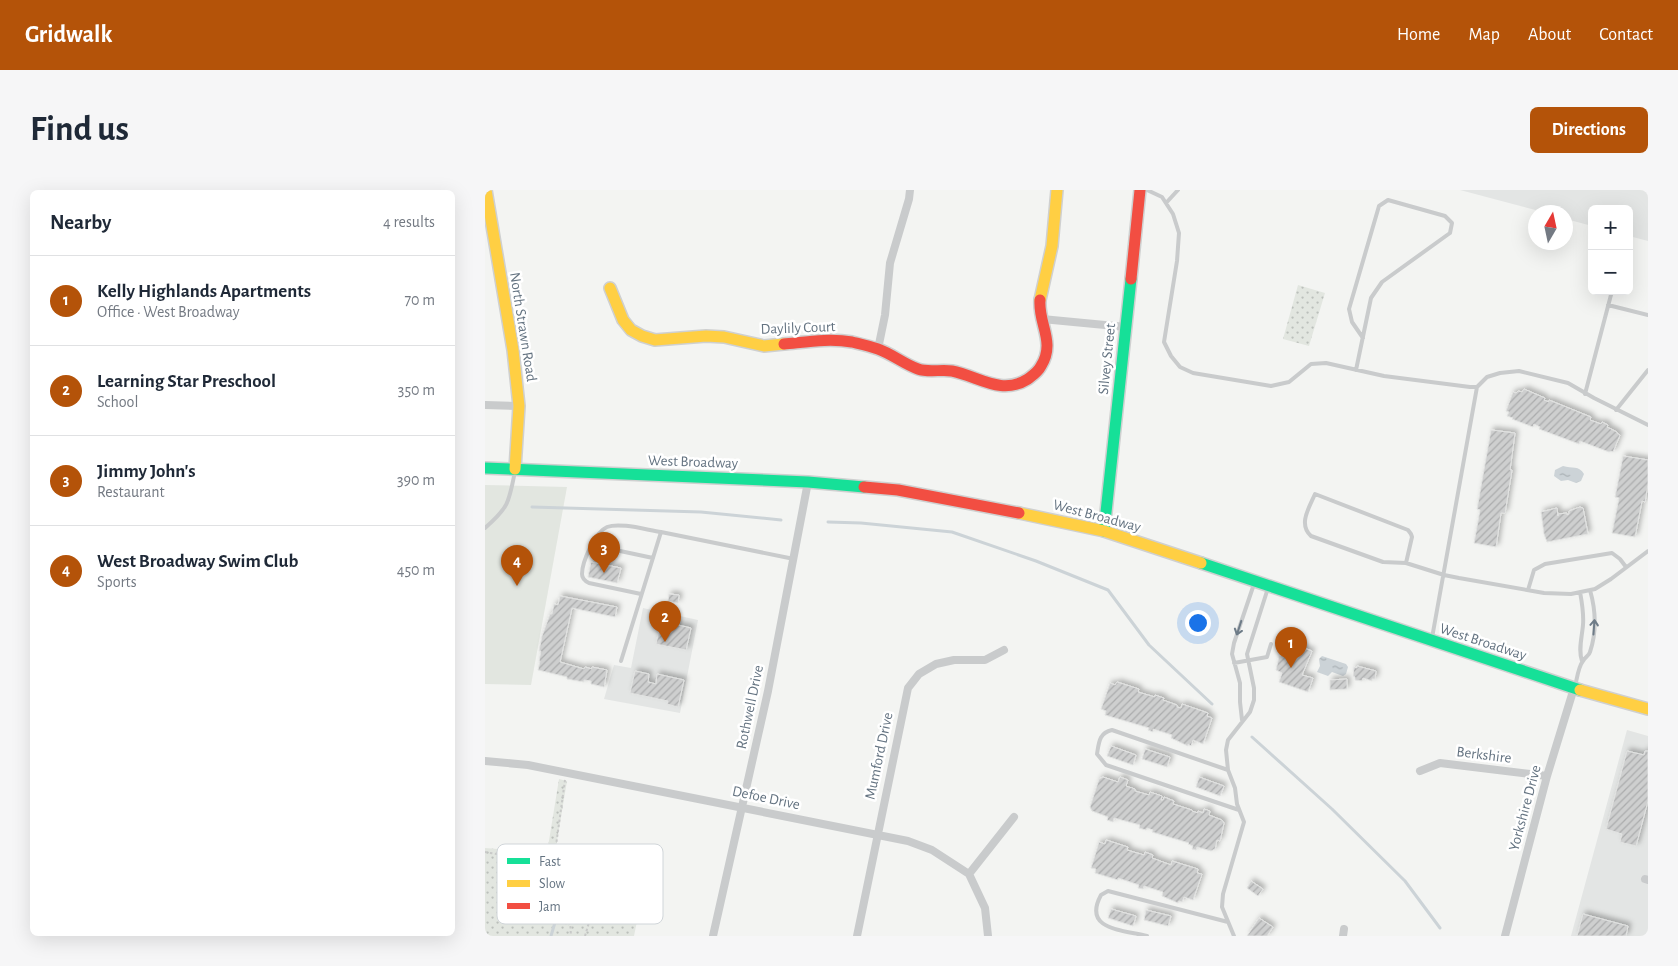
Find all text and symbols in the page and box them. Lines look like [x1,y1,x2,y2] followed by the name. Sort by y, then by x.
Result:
[25,23,112,47] text: Gridwalk
[1397,26,1440,44] text: Home
[1468,26,1500,44] text: Map
[1528,26,1571,44] text: About
[1599,26,1653,44] text: Contact
[1530,107,1648,153] button: Directions
[30,112,129,147] text: Find us
[1528,205,1573,250] north arrow
[1588,205,1633,295] map controls
[1588,205,1633,250] button: +
[50,212,111,233] text: Nearby
[383,214,435,230] text: 4 results
[1588,250,1633,295] button: −
[507,271,539,383] street label: North Strawn Road
[97,282,311,301] text: Kelly Highlands Apartments
[63,292,69,308] text: 1
[404,292,435,308] text: 70 m
[97,304,240,320] text: Office · West Broadway
[760,319,836,337] street label: Daylily Court
[1096,322,1118,395] street label: Silvey Street
[97,372,276,391] text: Learning Star Preschool
[62,382,70,398] text: 2
[398,382,435,398] text: 350 m
[97,394,138,410] text: School
[648,453,739,471] street label: West Broadway
[97,462,196,481] text: Jimmy John's
[63,472,69,488] text: 3
[397,472,435,488] text: 390 m
[97,484,165,500] text: Restaurant
[1051,497,1143,535] street label: West Broadway
[588,532,620,573] pin: 3
[501,545,533,586] pin: 4
[97,552,298,571] text: West Broadway Swim Club
[62,562,70,578] text: 4
[397,562,435,578] text: 450 m
[97,574,137,590] text: Sports
[649,601,681,642] pin: 2
[1185,610,1211,636] your location
[1234,619,1243,635] one-way arrow
[1590,619,1599,635] one-way arrow
[1438,621,1529,663] street label: West Broadway
[1275,627,1307,668] pin: 1
[734,664,766,750] street label: Rothwell Drive
[862,711,896,801] street label: Mumford Drive
[1456,744,1512,766] street label: Berkshire
[1506,763,1544,853] street label: Yorkshire Drive
[731,784,801,813] street label: Defoe Drive
[497,844,663,924] legend
[539,855,561,869] text: Fast
[539,877,566,891] text: Slow
[539,900,561,914] text: Jam

